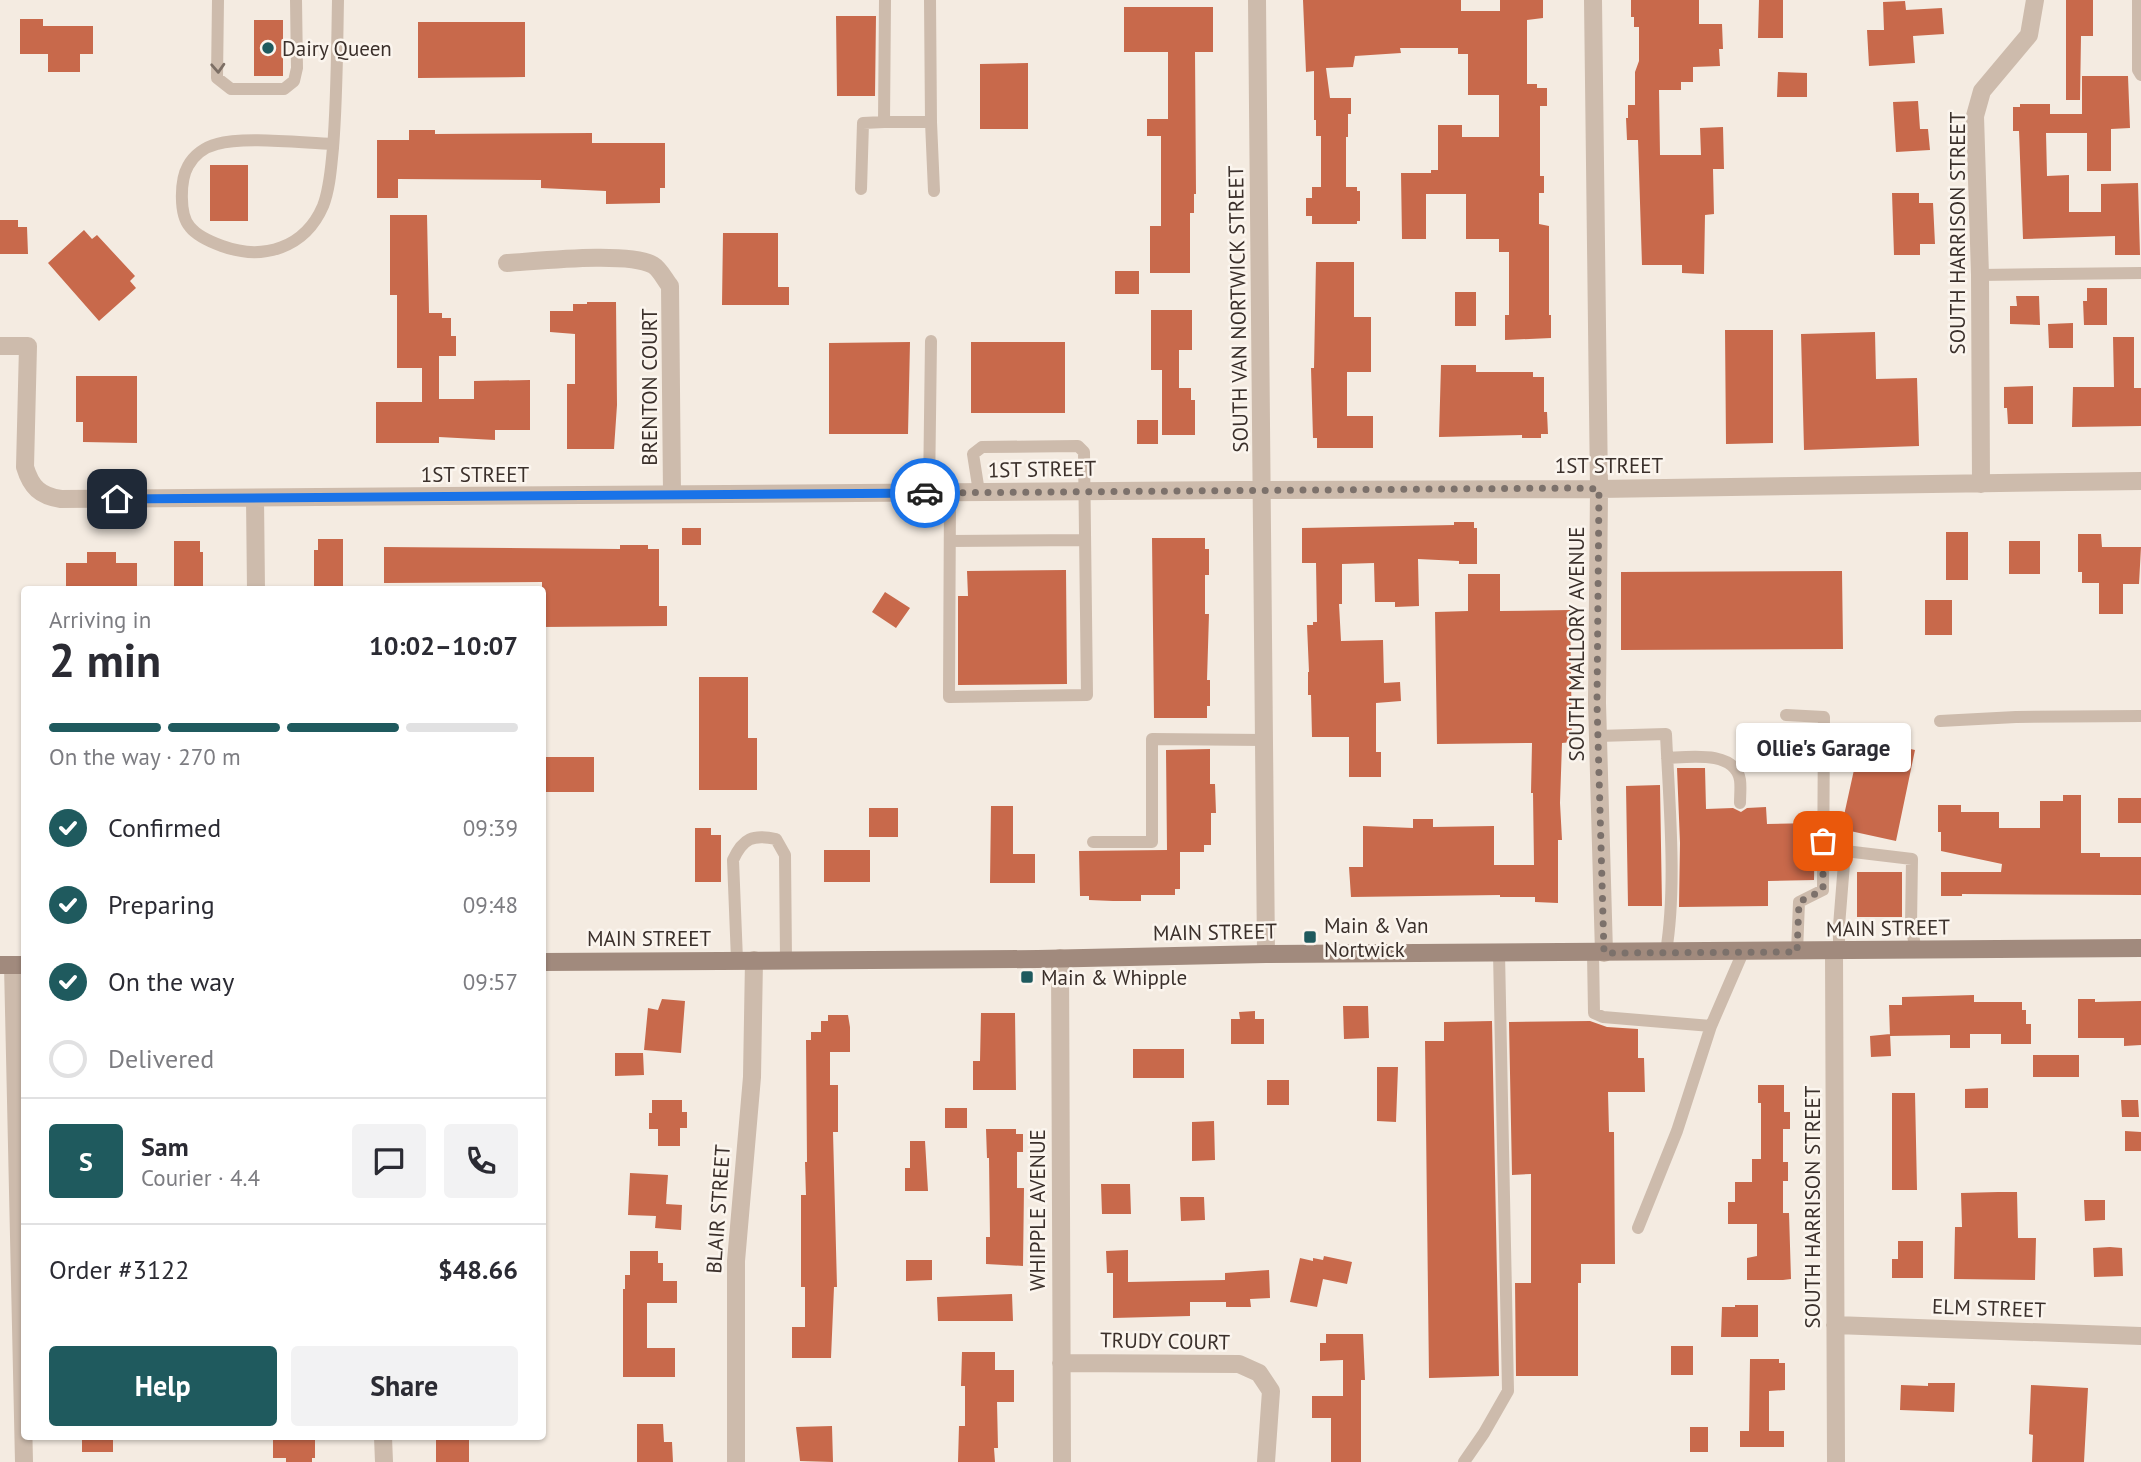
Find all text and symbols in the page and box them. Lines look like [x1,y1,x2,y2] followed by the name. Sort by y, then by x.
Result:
[282,35,392,62] place label: Dairy Queen
[260,40,276,56] marker: Dairy Queen
[210,63,225,74] one-way arrow
[1944,111,1971,354] street label: SOUTH HARRISON STREET
[1222,165,1254,453] street label: SOUTH VAN NORTWICK STREET
[636,308,663,466] street label: BRENTON COURT
[1555,452,1664,479] street label: 1ST STREET
[988,455,1097,483] street label: 1ST STREET
[890,458,960,528] courier
[421,461,530,488] street label: 1ST STREET
[87,469,147,529] pin
[906,474,944,512] icon: car
[98,480,136,518] icon: home
[1563,526,1590,762] street label: SOUTH MALLORY AVENUE
[49,605,151,634] text: Arriving in
[369,629,518,662] text: 10:02–10:07
[49,630,161,690] text: 2 min
[1736,722,1910,771] callout: Ollie's Garage
[1757,733,1890,762] text: Ollie's Garage
[49,742,241,771] text: On the way · 270 m
[49,809,87,847] icon: check
[108,811,221,844] text: Confirmed
[1793,811,1853,871] pin
[463,813,518,842] text: 09:39
[1804,822,1842,860] icon: bag
[49,886,87,924] icon: check
[108,888,215,921] text: Preparing
[463,890,518,919] text: 09:48
[1324,912,1429,963] place label: Main & Van Nortwick
[1826,913,1951,943] street label: MAIN STREET
[1153,917,1278,947] street label: MAIN STREET
[587,925,711,952] street label: MAIN STREET
[1302,929,1318,945] marker: Main & Van Nortwick
[49,963,87,1001] icon: check
[1041,964,1187,991] place label: Main & Whipple
[108,965,234,998] text: On the way
[463,967,518,996] text: 09:57
[1019,969,1035,985] marker: Main & Whipple
[108,1042,214,1075] text: Delivered
[1799,1085,1826,1328] street label: SOUTH HARRISON STREET
[352,1124,426,1198] button: chat
[444,1124,518,1198] button: phone
[1024,1129,1051,1291] street label: WHIPPLE AVENUE
[141,1130,189,1163] text: Sam
[700,1143,736,1274] street label: BLAIR STREET
[79,1145,93,1178] text: S
[141,1163,260,1192] text: Courier · 4.4
[49,1253,189,1286] text: Order #3122
[438,1253,518,1286] text: $48.66
[1932,1293,2047,1323] street label: ELM STREET
[1100,1326,1231,1356] street label: TRUDY COURT
[49,1346,277,1426] button: Help
[291,1346,518,1426] button: Share

